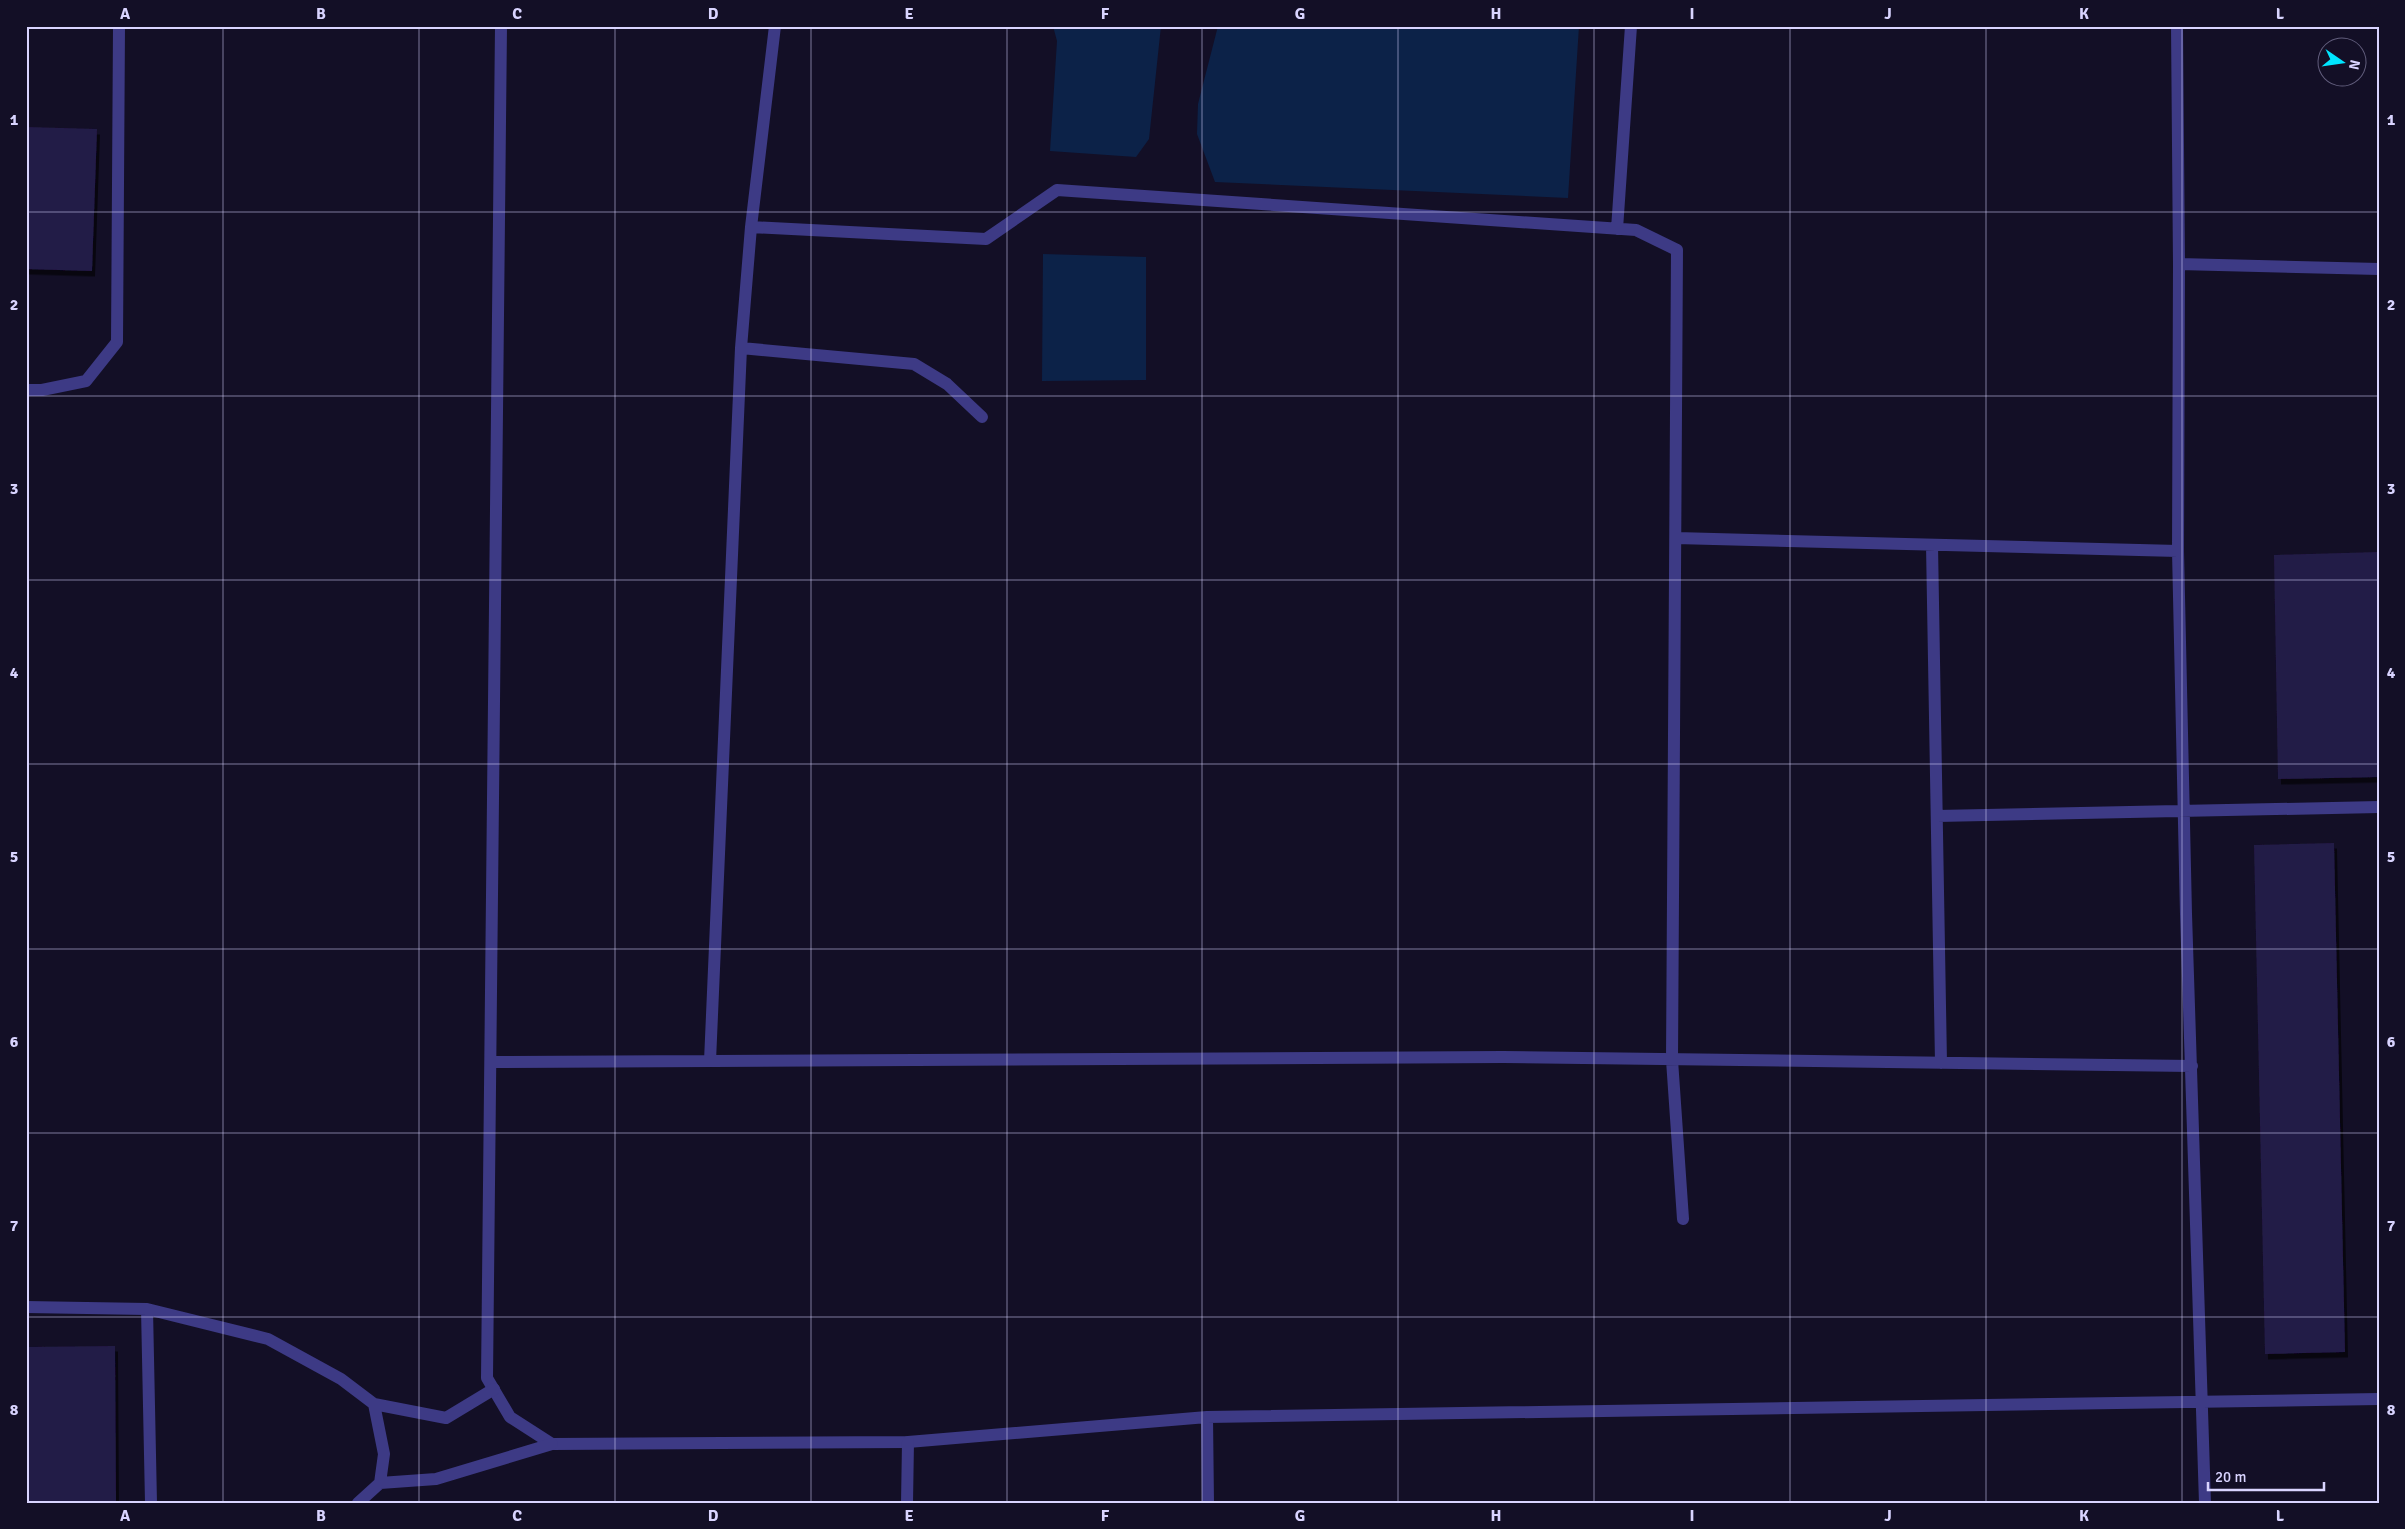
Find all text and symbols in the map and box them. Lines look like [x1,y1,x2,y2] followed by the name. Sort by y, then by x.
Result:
[120,4,131,24] text: A
[316,4,326,24] text: B
[512,4,522,24] text: C
[708,4,719,24] text: D
[904,4,914,24] text: E
[1101,4,1110,24] text: F
[1295,4,1305,24] text: G
[1491,4,1501,24] text: H
[1689,4,1695,24] text: I
[1884,4,1892,24] text: J
[2079,4,2089,24] text: K
[2276,4,2285,24] text: L
[2318,38,2368,88] north arrow
[2345,58,2364,71] text: N
[10,110,19,130] text: 1
[2387,110,2396,130] text: 1
[10,295,18,315] text: 2
[2387,295,2395,315] text: 2
[10,479,18,499] text: 3
[2387,479,2395,499] text: 3
[10,663,19,683] text: 4
[2387,663,2396,683] text: 4
[10,847,18,867] text: 5
[2387,847,2395,867] text: 5
[10,1032,19,1052] text: 6
[2387,1032,2396,1052] text: 6
[10,1216,19,1236] text: 7
[2387,1216,2396,1236] text: 7
[10,1400,19,1420] text: 8
[2387,1400,2396,1420] text: 8
[2208,1459,2324,1491] scale bar
[2215,1468,2246,1486] text: 20 m
[120,1506,131,1526] text: A
[316,1506,326,1526] text: B
[512,1506,522,1526] text: C
[708,1506,719,1526] text: D
[904,1506,914,1526] text: E
[1101,1506,1110,1526] text: F
[1295,1506,1305,1526] text: G
[1491,1506,1501,1526] text: H
[1689,1506,1695,1526] text: I
[1884,1506,1892,1526] text: J
[2079,1506,2089,1526] text: K
[2276,1506,2285,1526] text: L

